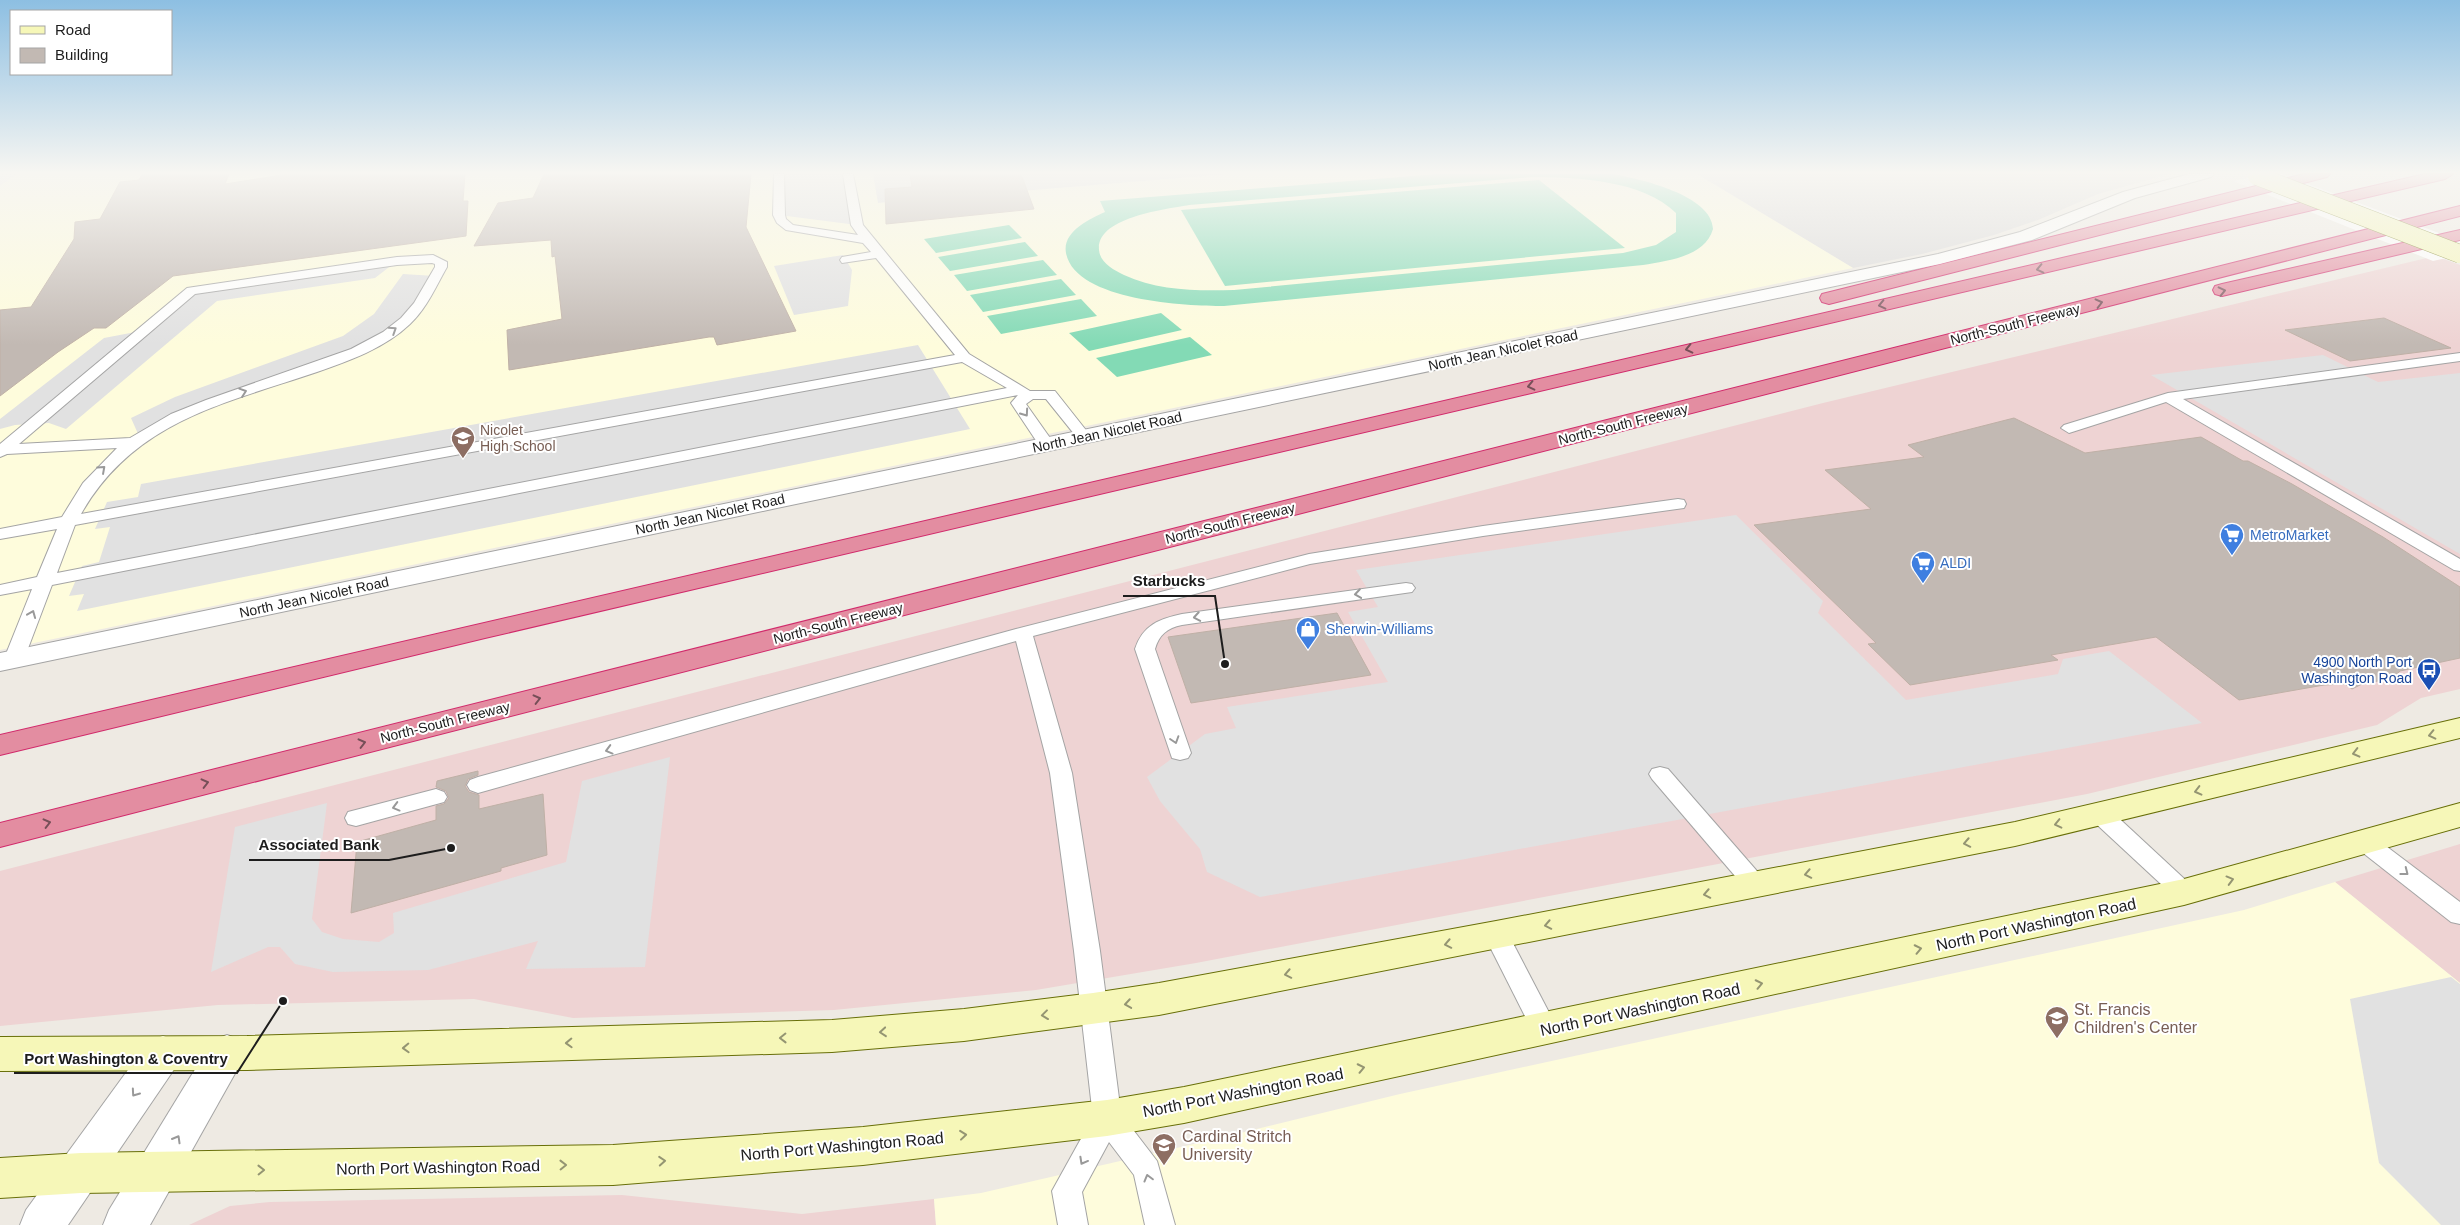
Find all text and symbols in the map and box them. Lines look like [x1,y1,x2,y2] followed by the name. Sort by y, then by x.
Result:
[10,10,172,75] legend
[55,21,91,38] text: Road
[55,46,108,63] text: Building
[2036,263,2045,274] one-way arrow
[2217,286,2226,296] one-way arrow
[2095,298,2103,308] one-way arrow
[1877,299,1886,310] one-way arrow
[1949,300,2081,348] street label: North-South Freeway
[1427,326,1579,374] street label: North Jean Nicolet Road
[387,327,397,336] one-way arrow
[1685,343,1694,354] one-way arrow
[1526,380,1535,391] one-way arrow
[239,388,247,398] one-way arrow
[1557,400,1689,448] street label: North-South Freeway
[1019,407,1028,417] one-way arrow
[1031,408,1183,456] street label: North Jean Nicolet Road
[480,422,556,454] place label: Nicolet High School
[450,425,476,459] school or university icon: Nicolet High School
[97,466,106,475] one-way arrow
[634,490,786,538] street label: North Jean Nicolet Road
[1164,499,1296,547] street label: North-South Freeway
[2219,522,2245,556] supermarket icon: MetroMarket
[2250,527,2329,543] place label: MetroMarket
[1910,550,1936,584] supermarket icon: ALDI
[1940,555,1971,571] place label: ALDI
[1123,566,1215,596] callout: Starbucks
[1133,572,1205,589] text: Starbucks
[238,573,390,621] street label: North Jean Nicolet Road
[1354,589,1362,599] one-way arrow
[772,599,904,647] street label: North-South Freeway
[26,610,36,619] one-way arrow
[1193,612,1202,622] one-way arrow
[1295,616,1321,650] shop icon: Sherwin-Williams
[1326,621,1433,637] place label: Sherwin-Williams
[2301,654,2412,686] place label: 4900 North Port Washington Road
[2416,657,2442,691] bus stop icon: 4900 North Port Washington Road
[532,694,541,705] one-way arrow
[379,698,511,746] street label: North-South Freeway
[2427,729,2436,740] one-way arrow
[1170,735,1180,743] one-way arrow
[358,738,367,749] one-way arrow
[605,744,614,755] one-way arrow
[2352,747,2361,758] one-way arrow
[200,778,209,789] one-way arrow
[2194,785,2203,796] one-way arrow
[393,802,401,812] one-way arrow
[43,818,52,829] one-way arrow
[2053,818,2062,829] one-way arrow
[249,830,389,860] callout: Associated Bank
[259,836,380,853] text: Associated Bank
[1963,838,1971,848] one-way arrow
[2399,867,2408,875] one-way arrow
[1803,868,1812,879] one-way arrow
[2226,875,2234,885] one-way arrow
[1703,888,1712,898] one-way arrow
[1935,895,2138,954] street label: North Port Washington Road
[1544,919,1552,930] one-way arrow
[1443,939,1452,949] one-way arrow
[1914,945,1923,955] one-way arrow
[1284,969,1292,979] one-way arrow
[1755,979,1764,989] one-way arrow
[1539,980,1742,1039] street label: North Port Washington Road
[1124,998,1133,1008] one-way arrow
[2074,1001,2198,1036] place label: St. Francis Children's Center
[2044,1005,2070,1039] school or university icon: St. Francis Children's Center
[1040,1009,1048,1020] one-way arrow
[879,1026,887,1037] one-way arrow
[779,1032,787,1043] one-way arrow
[564,1038,572,1049] one-way arrow
[14,1043,237,1073] callout: Port Washington & Coventry
[402,1043,410,1053] one-way arrow
[24,1050,228,1067] text: Port Washington & Coventry
[1356,1063,1365,1074] one-way arrow
[1141,1065,1345,1120] street label: North Port Washington Road
[132,1088,141,1097] one-way arrow
[1182,1128,1291,1163] place label: Cardinal Stritch University
[740,1129,944,1164] street label: North Port Washington Road
[960,1130,968,1141] one-way arrow
[1151,1132,1177,1166] school or university icon: Cardinal Stritch University
[171,1135,181,1144] one-way arrow
[658,1156,666,1167] one-way arrow
[1080,1156,1090,1165] one-way arrow
[336,1157,540,1178] street label: North Port Washington Road
[560,1160,567,1170] one-way arrow
[257,1164,265,1175] one-way arrow
[1144,1174,1154,1182] one-way arrow

